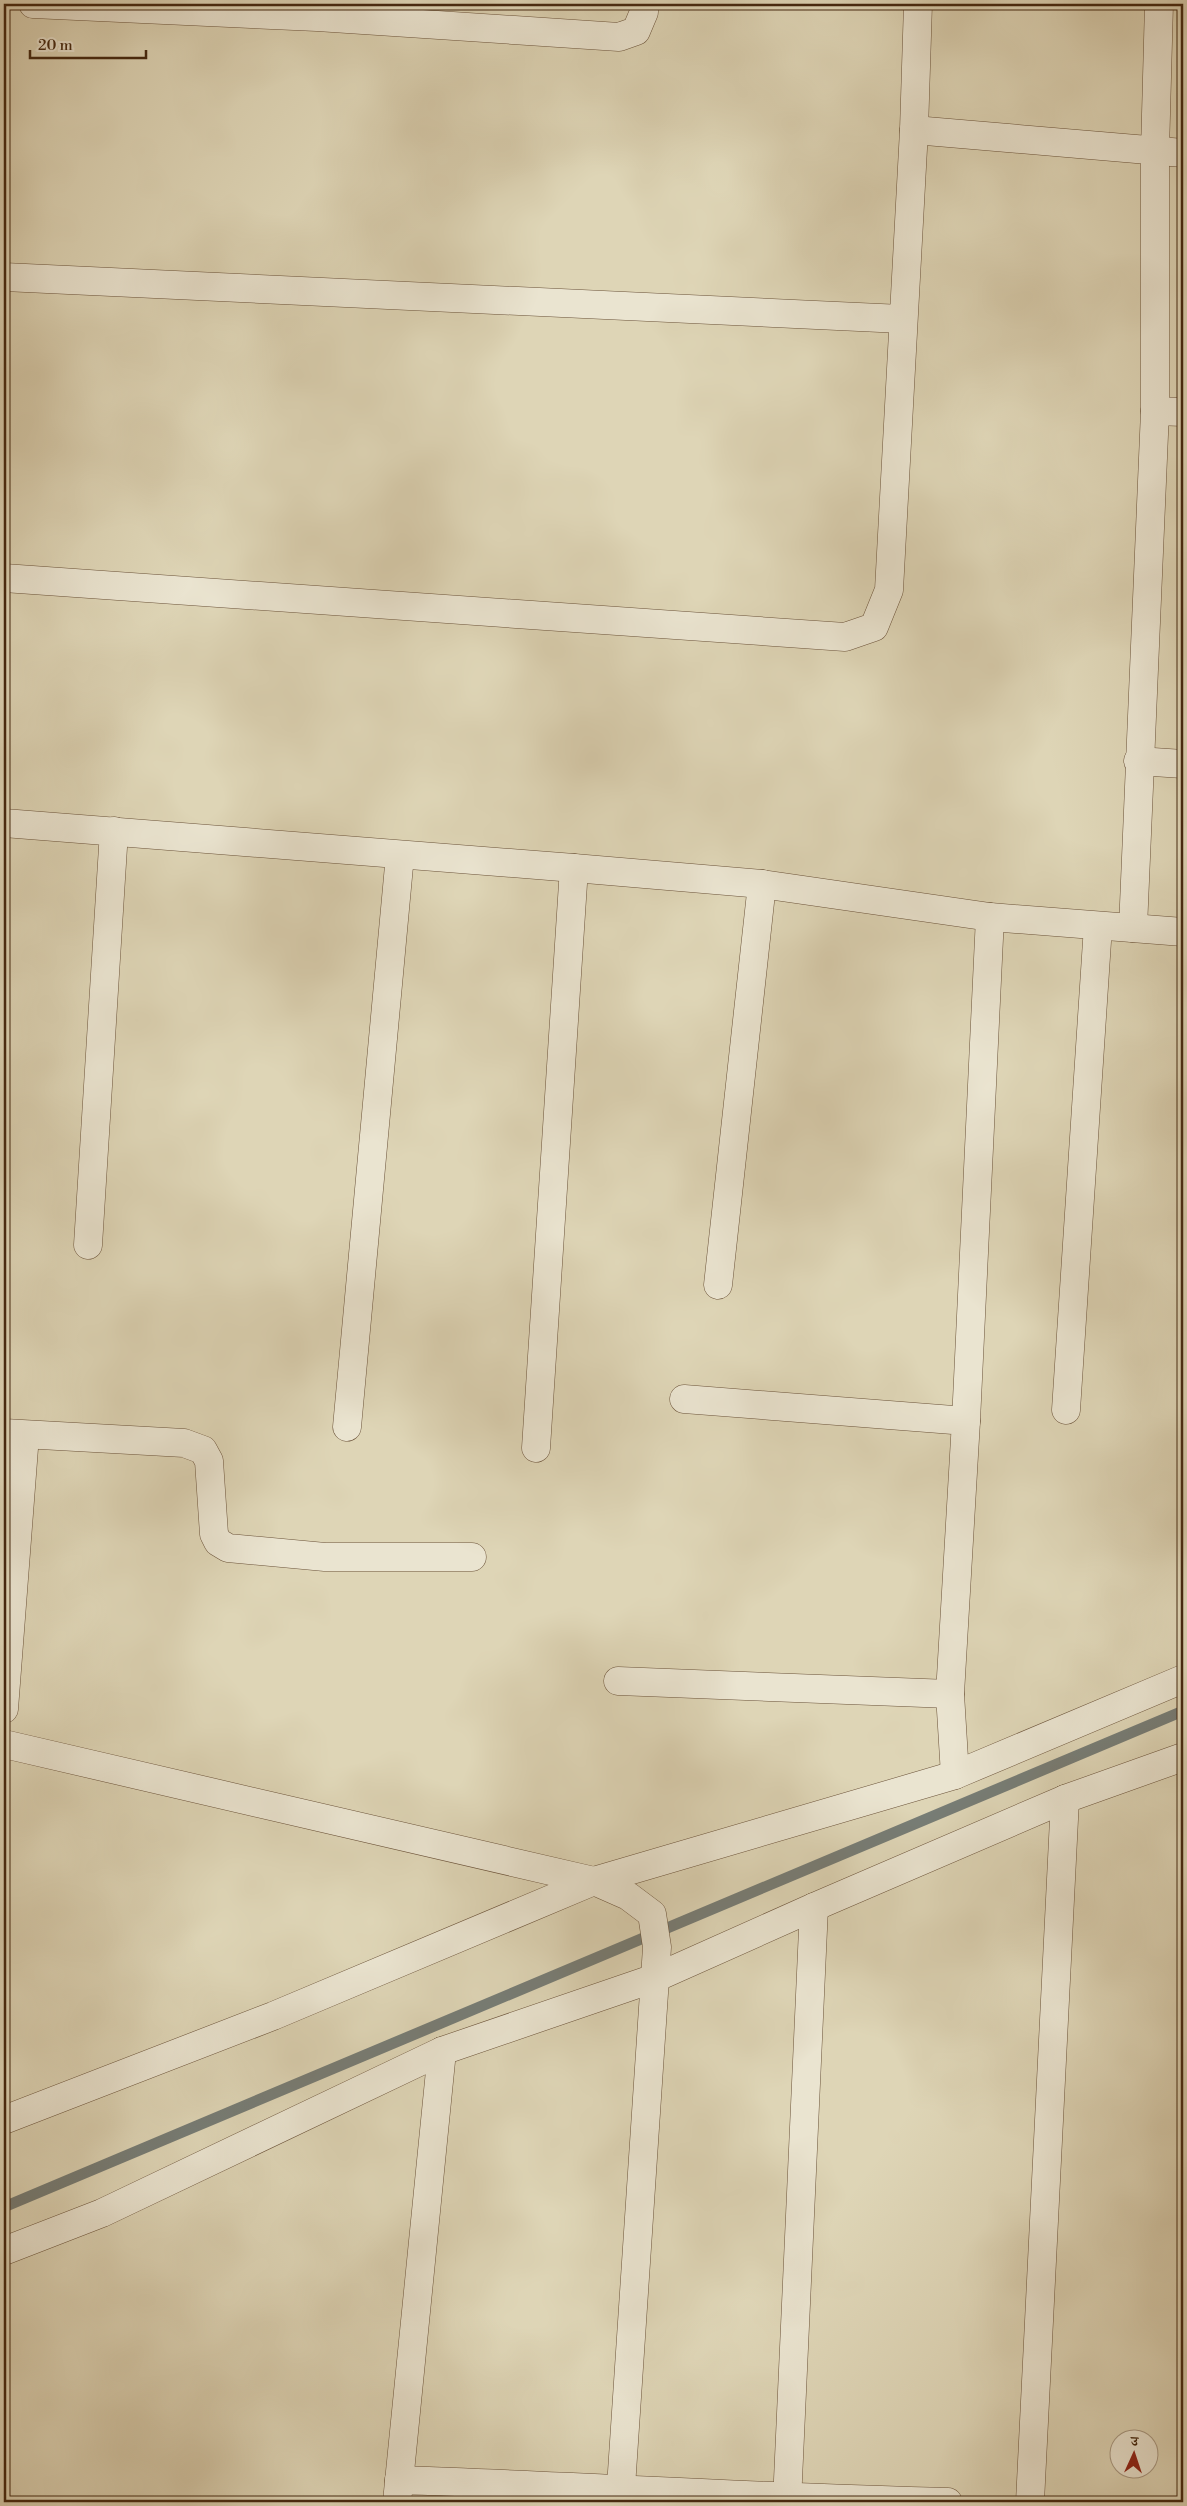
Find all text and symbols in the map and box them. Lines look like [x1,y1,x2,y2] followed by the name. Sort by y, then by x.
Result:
[30,28,146,60] scale bar
[38,36,73,55] text: 20 m
[1110,2428,1160,2478] north arrow
[1130,2433,1140,2451] text: उ

